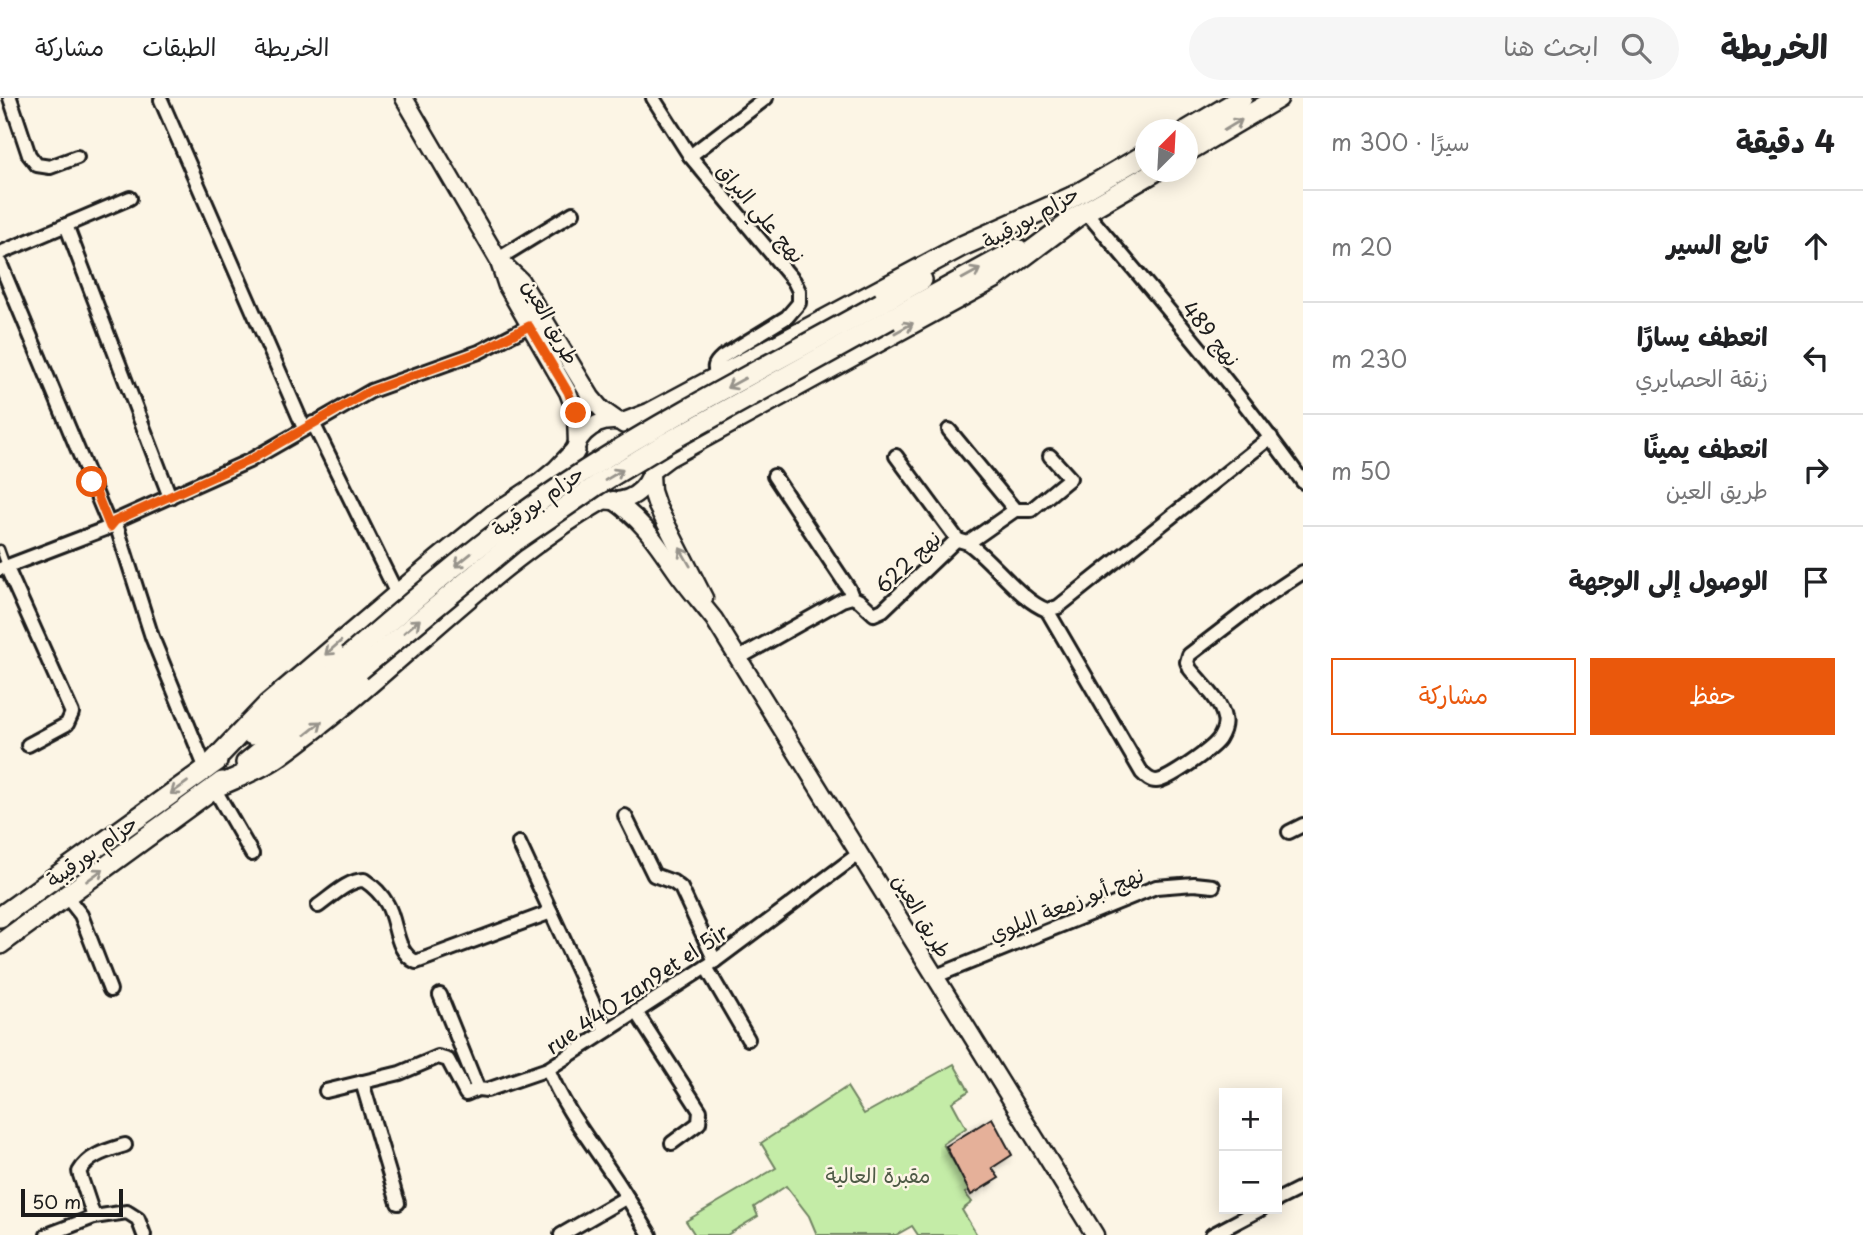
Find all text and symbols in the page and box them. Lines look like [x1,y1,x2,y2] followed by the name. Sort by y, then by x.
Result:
[1189,17,1679,80] search box
[1721,20,1828,70] text: الخريطة
[1503,26,1599,65] text: ابحث هنا
[35,28,104,64] text: مشاركة
[142,28,217,64] text: الطبقات
[255,28,329,64] text: الخريطة
[1617,29,1655,67] icon: search
[1222,117,1242,131] one-way arrow
[1736,118,1835,163] text: 4 دقيقة
[1135,119,1198,182] north arrow
[1331,124,1470,159] text: سيرًا · 300 m
[706,155,814,273] street label: نهج علي البراق
[976,176,1085,258] street label: حزام بورقيبة
[1667,224,1768,263] text: تابع السير
[1797,227,1835,265] icon: ahead
[1331,229,1392,264] text: 20 m
[960,267,981,280] one-way arrow
[515,272,589,370] street label: طريق العين
[1175,293,1249,373] street label: نهج 489
[1637,316,1768,355] text: انعطف يسارًا
[893,321,914,334] one-way arrow
[1797,339,1835,377] icon: left
[1331,341,1407,376] text: 230 m
[1635,360,1768,395] text: زنقة الحصايري
[726,376,746,390] one-way arrow
[560,397,591,428] route end
[1644,428,1768,467] text: انعطف يمينًا
[1797,451,1835,489] icon: right
[1331,453,1391,488] text: 50 m
[484,456,591,545] street label: حزام بورقيبة
[76,466,107,497] route start
[603,468,623,482] one-way arrow
[1666,472,1768,507] text: طريق العين
[867,522,947,600] street label: نهج 622
[677,548,691,568] one-way arrow
[454,552,472,567] one-way arrow
[1569,560,1768,599] text: الوصول إلى الوجهة
[1797,563,1835,601] icon: arrive
[403,618,421,634] one-way arrow
[324,640,342,656] one-way arrow
[1331,658,1576,735] button: مشاركة
[1590,658,1835,735] button: حفظ
[304,721,322,736] one-way arrow
[170,781,189,795] one-way arrow
[39,806,145,896] street label: حزام بورقيبة
[984,857,1149,950] street label: نهج أبو زمعة البلوي
[885,867,961,963] street label: طريق العين
[85,868,104,882] one-way arrow
[538,915,734,1061] street label: rue 440 zan9et el 5ir
[1219,1088,1282,1214] map controls
[1219,1088,1282,1151] button: +
[1219,1151,1282,1214] button: −
[825,1158,931,1190] park label: مقبرة العالية
[21,1186,122,1218] scale bar
[32,1187,81,1215] text: 50 m

